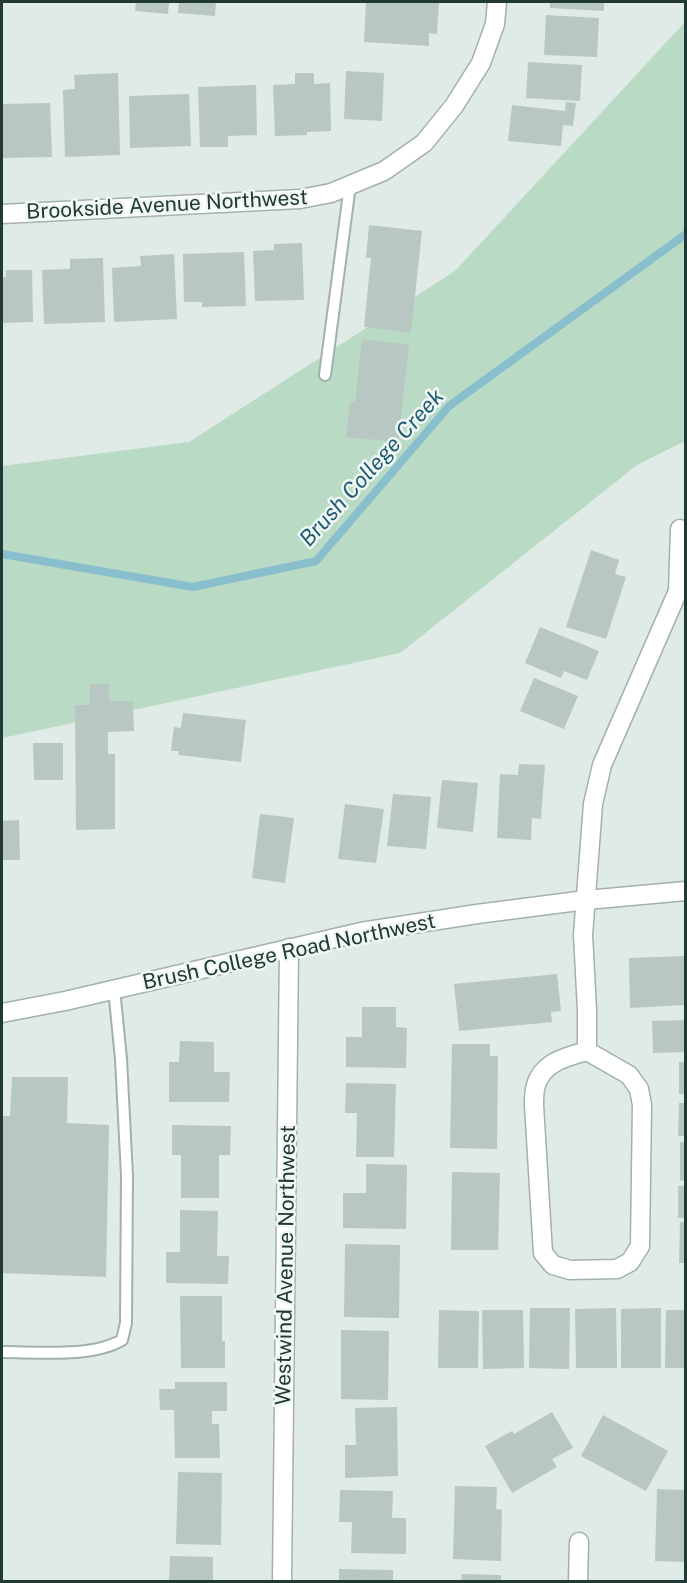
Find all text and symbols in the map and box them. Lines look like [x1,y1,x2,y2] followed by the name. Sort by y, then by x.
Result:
[26,185,308,225] street label: Brookside Avenue Northwest
[294,384,450,552] water label: Brush College Creek
[140,909,438,995] street label: Brush College Road Northwest
[271,1125,301,1405] street label: Westwind Avenue Northwest

